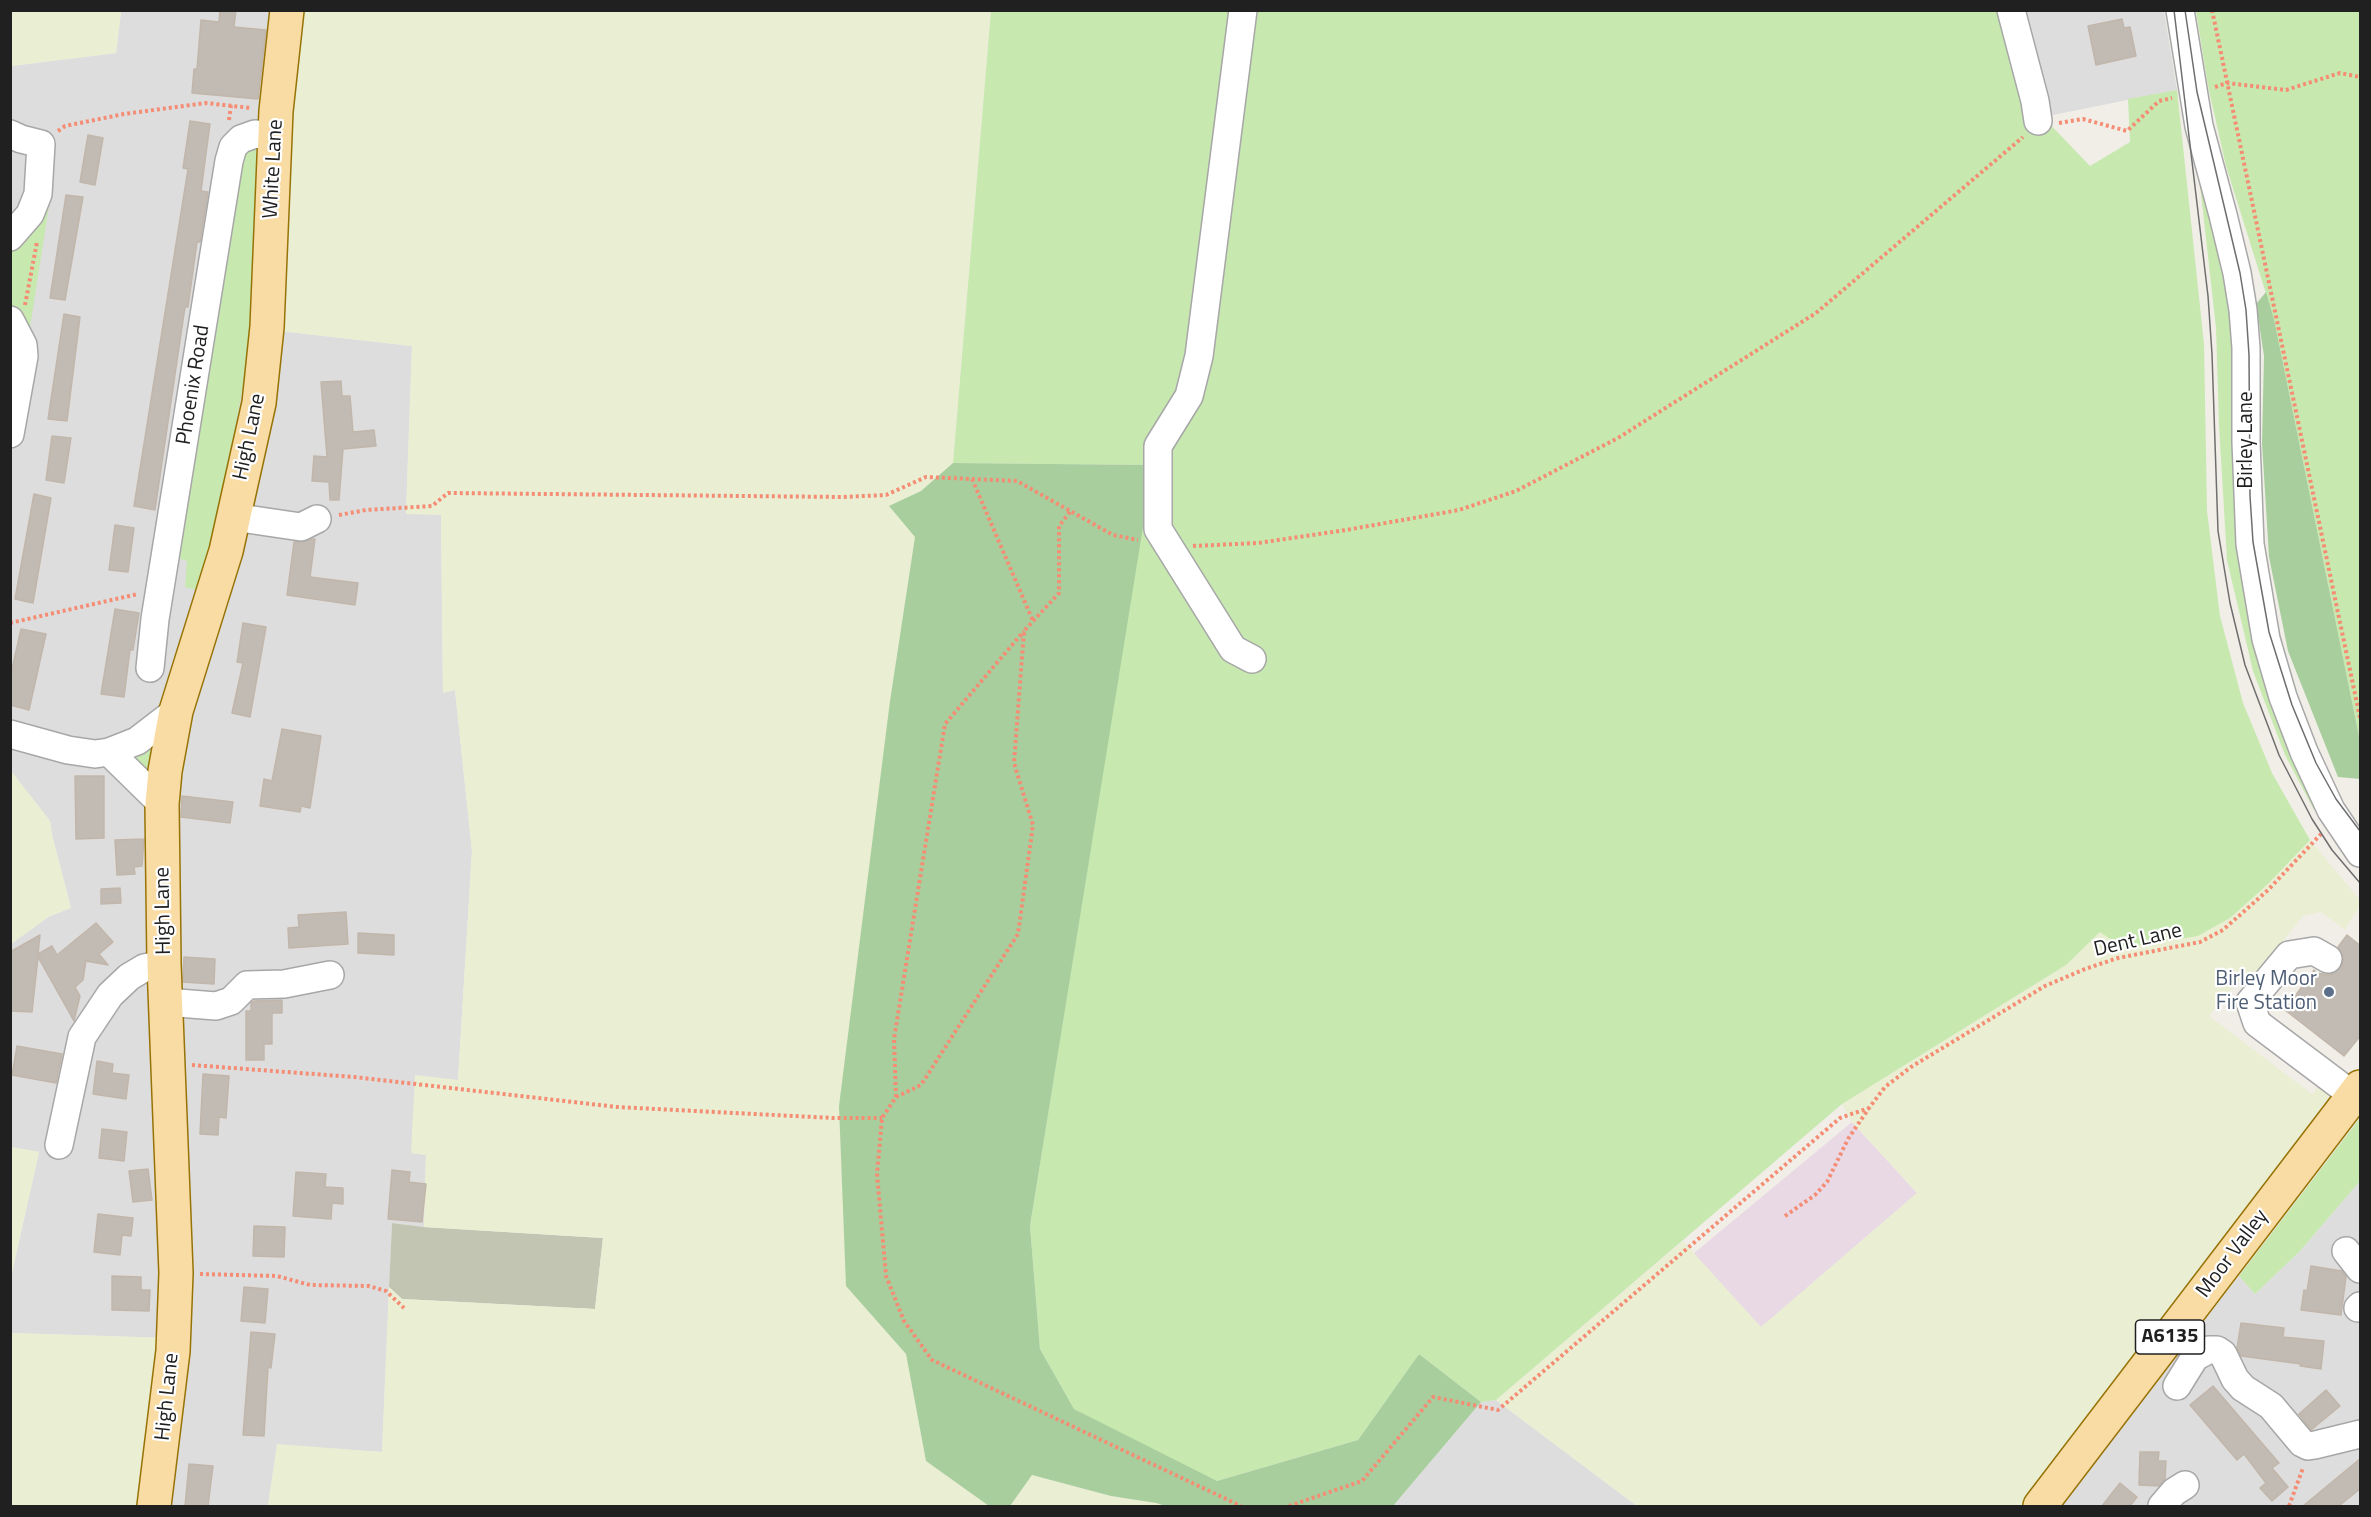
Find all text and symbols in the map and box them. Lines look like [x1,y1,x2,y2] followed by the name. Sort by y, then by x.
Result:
[259,119,289,219] street label: White Lane
[172,323,216,447] street label: Phoenix Road
[229,391,271,483] street label: High Lane
[2234,391,2260,489] street label: Birley Lane
[151,867,177,955] street label: High Lane
[2091,919,2185,963] street label: Dent Lane
[2215,967,2317,1017] place label: Birley Moor Fire Station
[2322,985,2336,999] marker: Birley Moor Fire Station
[2192,1205,2274,1303] street label: Moor Valley
[2136,1320,2204,1354] road number: A6135
[151,1352,185,1442] street label: High Lane

